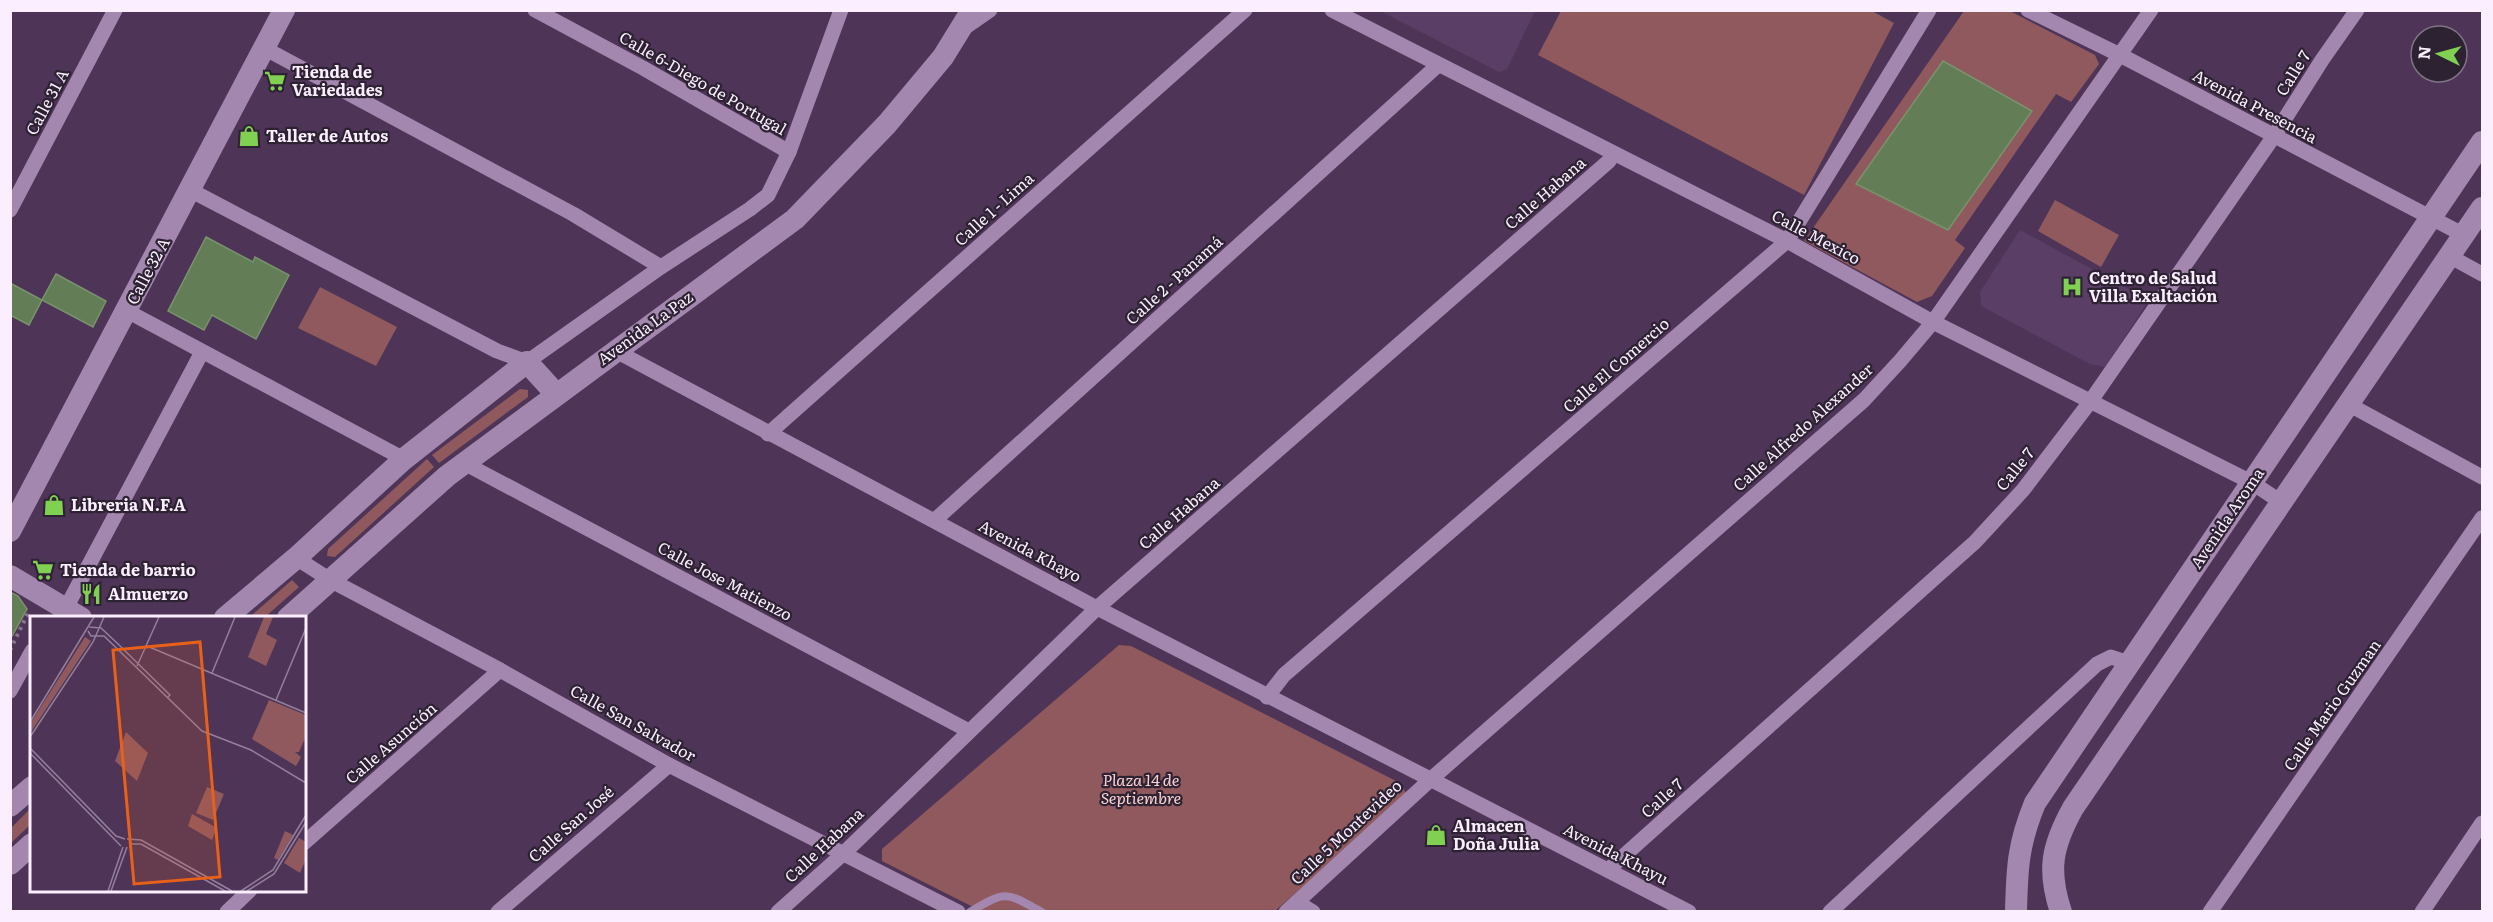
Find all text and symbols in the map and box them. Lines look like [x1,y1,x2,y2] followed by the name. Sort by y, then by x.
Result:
[615,24,792,140] street label: Calle 6-Diego de Portugal
[2409,24,2469,84] north arrow
[2269,45,2316,100] street label: Calle 7
[2411,45,2436,60] text: N
[292,59,383,101] place label: Tienda de Variedades
[2189,62,2322,148] street label: Avenida Presencia
[19,64,74,139] street label: Calle 31 A
[263,69,287,93] supermarket icon: Tienda de Variedades
[266,123,388,147] place label: Taller de Autos
[237,124,261,148] shop icon: Taller de Autos
[1498,150,1590,234] street label: Calle Habana
[948,166,1039,251] street label: Calle 1 - Lima
[1768,203,1865,270] street label: Calle Mexico
[1120,229,1227,329] street label: Calle 2 - Panamá
[119,232,175,308] street label: Calle 32 A
[2089,265,2217,307] place label: Centro de Salud Villa Exaltación
[2060,275,2084,299] hospital icon: Centro de Salud Villa Exaltación
[592,284,697,370] street label: Avenida La Paz
[1557,311,1674,417] street label: Calle El Comercio
[1727,356,1878,496] street label: Calle Alfredo Alexander
[1989,441,2039,495] street label: Calle 7
[2183,462,2269,573] street label: Avenida Aroma
[1132,470,1224,554] street label: Calle Habana
[71,492,186,516] place label: Libreria N.F.A
[42,493,66,517] shop icon: Libreria N.F.A
[975,513,1086,587] street label: Avenida Khayo
[654,534,797,626] street label: Calle Jose Matienzo
[60,557,196,581] place label: Tienda de barrio
[31,558,55,582] supermarket icon: Tienda de barrio
[108,581,188,605] place label: Almuerzo
[79,582,103,606] restaurant icon: Almuerzo
[30,616,306,892] inset map
[2277,633,2386,775] street label: Calle Mario Guzman
[566,678,701,767] street label: Calle San Salvador
[339,695,442,789] street label: Calle Asunción
[1101,767,1181,809] park label: Plaza 14 de Septiembre
[1635,772,1688,823] street label: Calle 7
[1284,773,1406,889] street label: Calle 5 Montevideo
[522,779,618,867] street label: Calle San José
[778,801,869,887] street label: Calle Habana
[1453,813,1540,855] place label: Almacen Doña Julia
[1560,816,1673,890] street label: Avenida Khayu
[1424,823,1448,847] shop icon: Almacen Doña Julia

